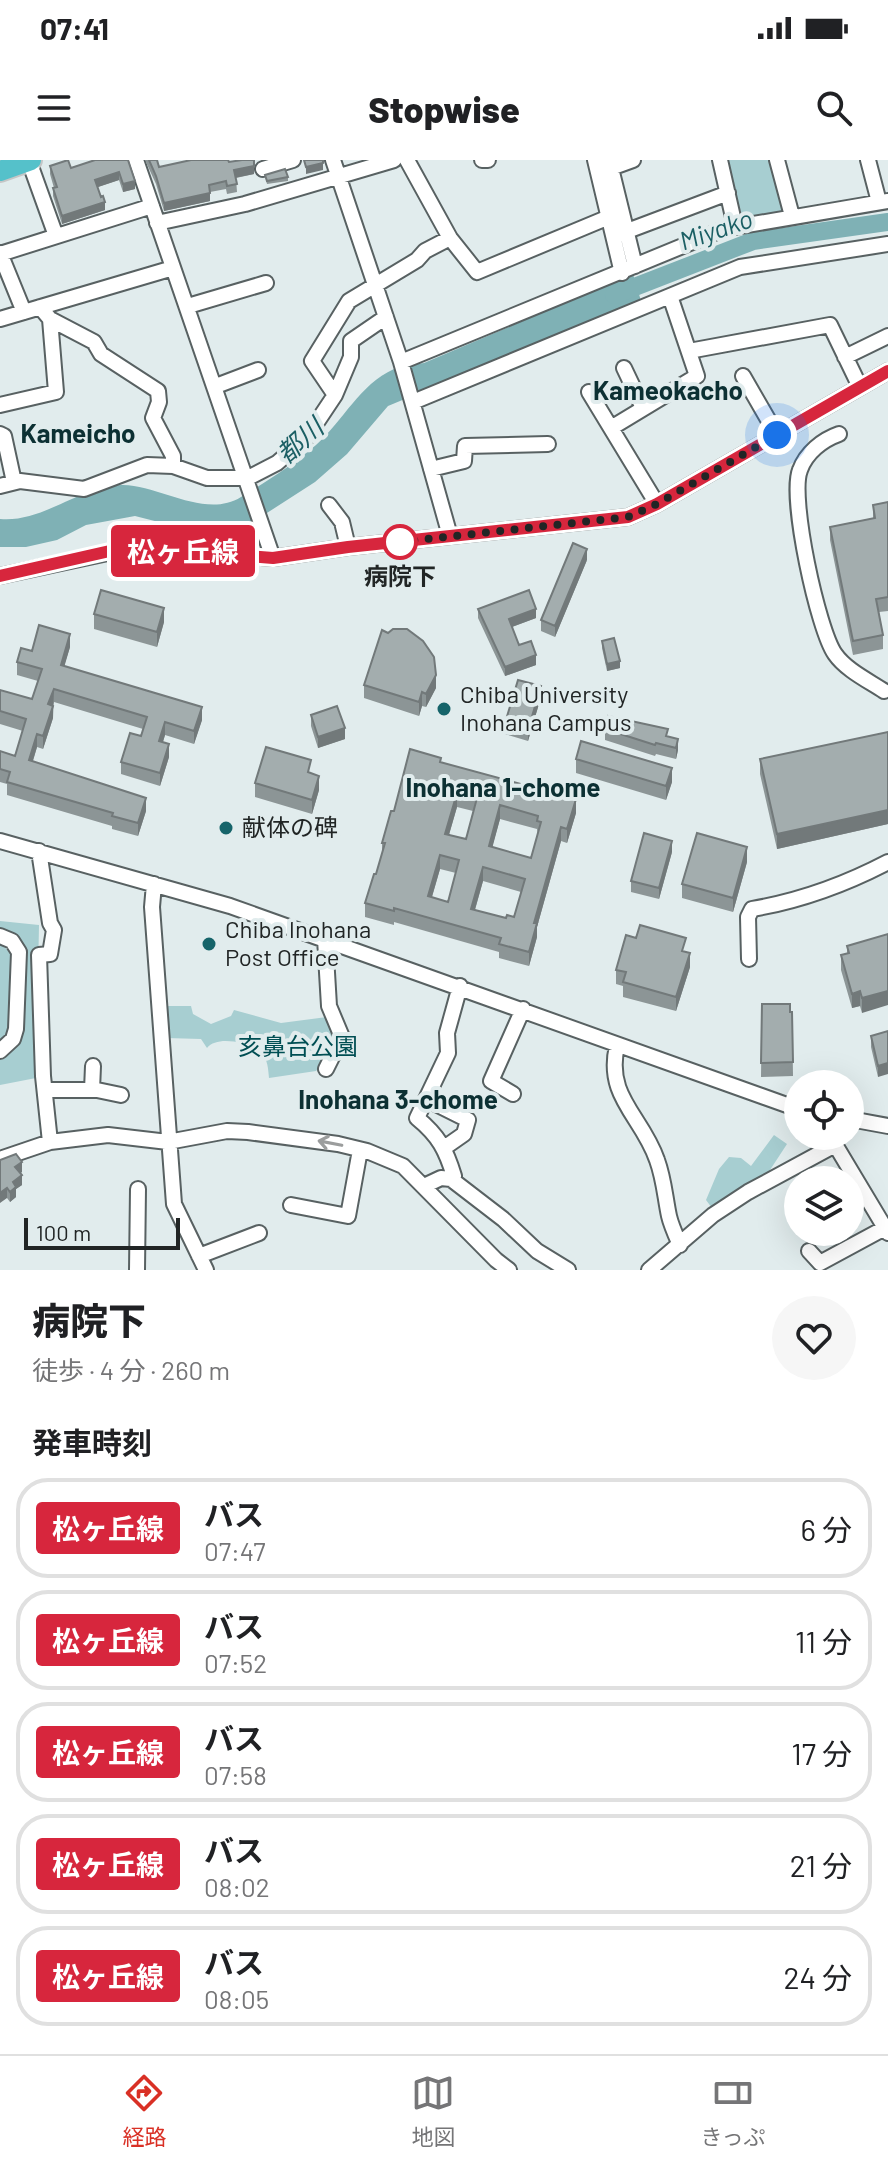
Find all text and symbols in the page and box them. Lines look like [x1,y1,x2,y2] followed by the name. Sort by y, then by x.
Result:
[40,10,109,46] text: 07:41
[32,86,76,130] icon: menu
[812,86,856,130] icon: search
[368,87,520,130] text: Stopwise
[675,202,756,255] water label: Miyako
[593,374,743,405] district label: Kameokacho
[269,409,331,469] water label: 都川
[757,415,797,455] your location
[20,417,136,448] district label: Kameicho
[127,525,239,577] line badge: 松ヶ丘線
[383,525,417,559] marker: 病院下
[127,534,239,568] text: 松ヶ丘線
[364,561,436,590] place label: 病院下
[460,679,631,736] place label: Chiba University Inohana Campus
[435,700,453,718] marker: Chiba University Inohana Campus
[406,771,600,802] district label: Inohana 1-chome
[242,812,338,841] place label: 献体の碑
[217,819,235,837] marker: 献体の碑
[225,914,371,971] place label: Chiba Inohana Post Office
[200,935,218,953] marker: Chiba Inohana Post Office
[238,1031,358,1060] park label: 亥鼻台公園
[784,1070,864,1246] map controls
[784,1070,864,1150] button: locate
[298,1083,498,1114] district label: Inohana 3-chome
[318,1134,344,1149] one-way arrow
[784,1166,864,1246] button: layers
[24,1214,180,1250] scale bar
[36,1219,91,1245] text: 100 m
[772,1296,856,1380] button: heart
[32,1297,146,1343] text: 病院下
[32,1354,230,1385] text: 徒歩 · 4 分 · 260 m
[32,1424,152,1460] text: 発車時刻
[204,1496,264,1532] text: バス
[52,1511,164,1545] text: 松ヶ丘線
[801,1511,852,1547] text: 6 分
[204,1535,266,1566] text: 07:47
[204,1608,264,1644] text: バス
[52,1623,164,1657] text: 松ヶ丘線
[795,1623,852,1659] text: 11 分
[204,1647,267,1678] text: 07:52
[204,1720,264,1756] text: バス
[52,1735,164,1769] text: 松ヶ丘線
[791,1735,852,1771] text: 17 分
[204,1759,267,1790] text: 07:58
[204,1832,264,1868] text: バス
[52,1847,164,1881] text: 松ヶ丘線
[790,1847,852,1883] text: 21 分
[204,1871,270,1902] text: 08:02
[204,1944,264,1980] text: バス
[52,1959,164,1993] text: 松ヶ丘線
[783,1959,852,1995] text: 24 分
[204,1983,269,2014] text: 08:05
[122,2071,166,2151] tab: 経路
[411,2071,455,2151] tab: 地図
[700,2071,766,2151] tab: きっぷ

